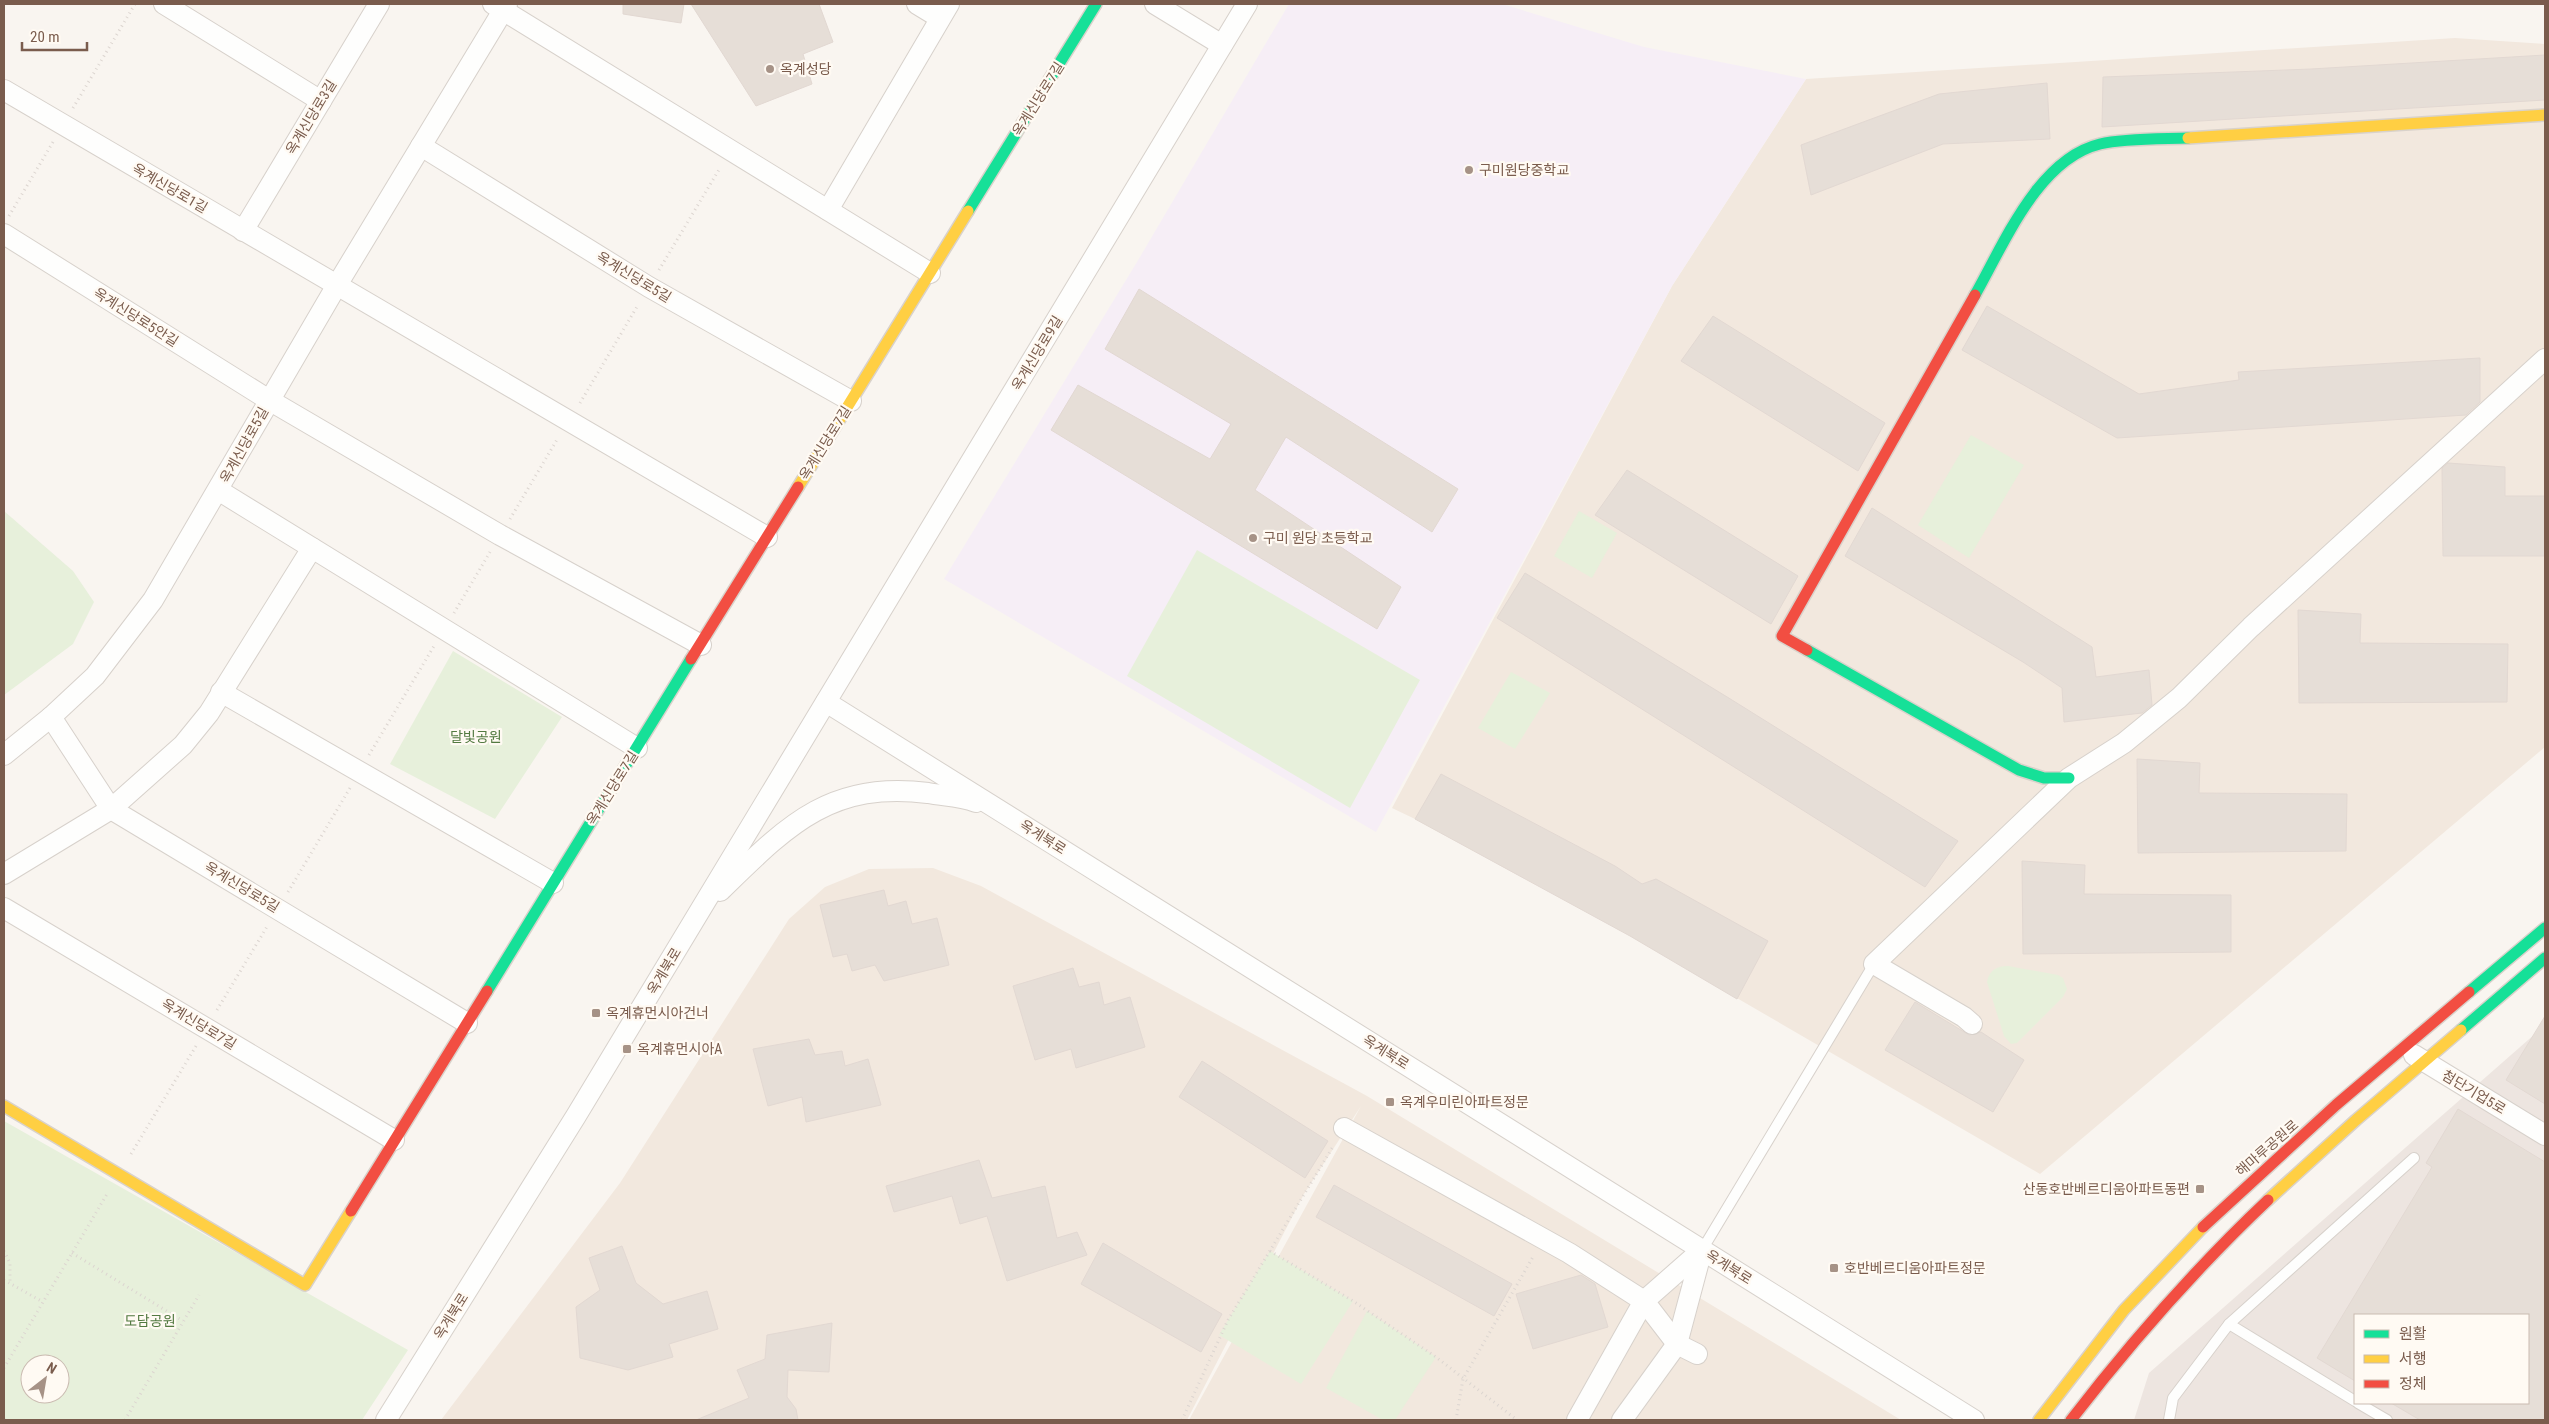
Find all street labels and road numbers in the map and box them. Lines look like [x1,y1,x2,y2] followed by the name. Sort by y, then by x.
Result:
[1009,59,1067,139] street label: 옥계신당로7길
[282,77,340,157] street label: 옥계신당로3길
[130,160,210,216] street label: 옥계신당로1길
[594,248,674,306] street label: 옥계신당로5길
[91,284,181,350] street label: 옥계신당로5안길
[1008,313,1066,393] street label: 옥계신당로9길
[796,403,854,483] street label: 옥계신당로7길
[217,404,271,486] street label: 옥계신당로5길
[583,748,641,828] street label: 옥계신당로7길
[1017,817,1069,857] street label: 옥계북로
[202,858,282,916] street label: 옥계신당로5길
[644,945,684,997] street label: 옥계북로
[159,995,239,1053] street label: 옥계신당로7길
[1360,1032,1412,1072] street label: 옥계북로
[2439,1067,2509,1117] street label: 첨단기업5로
[2233,1117,2302,1179] street label: 해마루공원로
[1703,1247,1755,1287] street label: 옥계북로
[431,1290,471,1342] street label: 옥계북로

